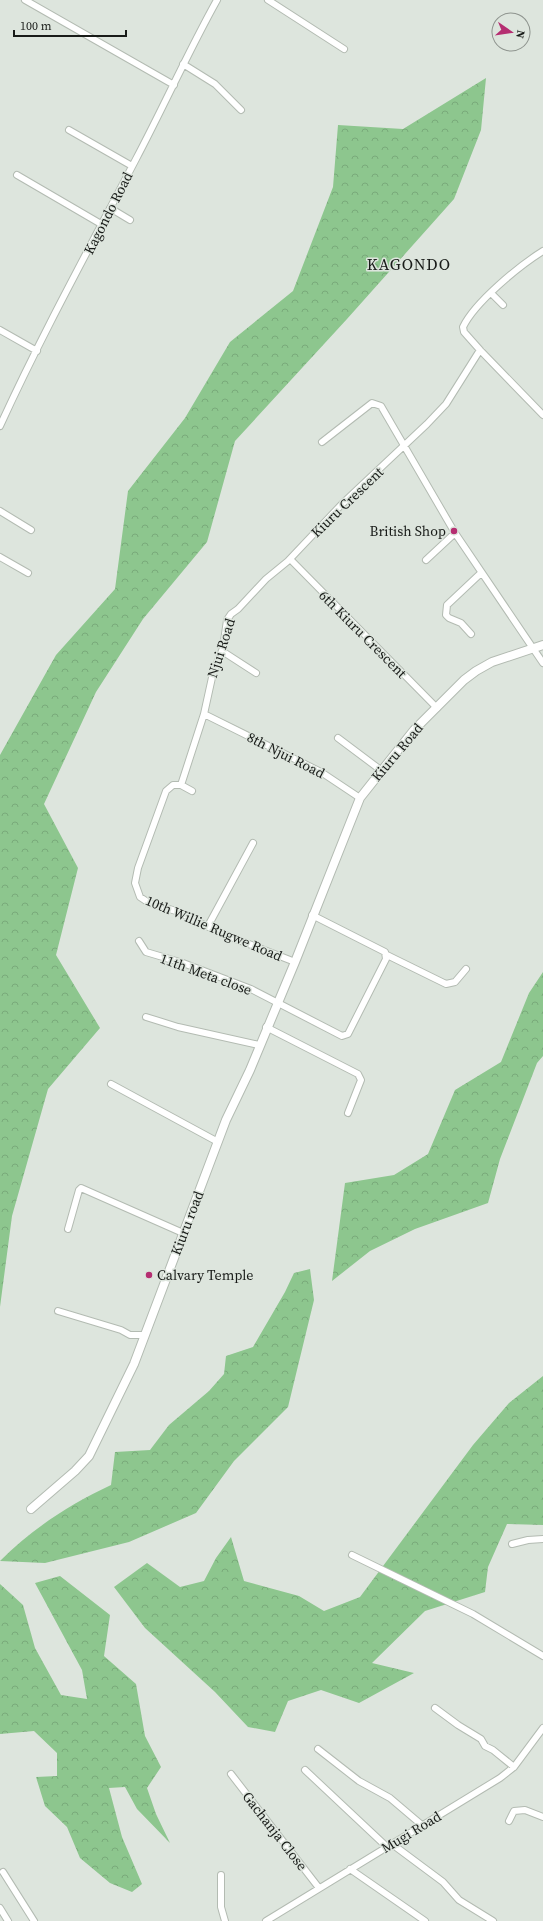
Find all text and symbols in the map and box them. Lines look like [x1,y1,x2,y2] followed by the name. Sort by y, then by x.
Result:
[14,12,126,38] scale bar
[491,12,531,52] north arrow
[20,18,52,34] text: 100 m
[512,29,528,40] text: N
[79,168,137,258] street label: Kagondo Road
[367,253,451,275] district label: KAGONDO
[306,462,388,542] street label: Kiuru Crescent
[370,521,446,541] place label: British Shop
[449,526,459,536] marker: British Shop
[315,586,412,683] street label: 6th Kiuru Crescent
[202,616,240,680] street label: Njui Road
[367,718,427,786] street label: Kiuru Road
[244,727,328,783] street label: 8th Njui Road
[142,890,286,966] street label: 10th Willie Rugwe Road
[157,948,255,1000] street label: 11th Meta close
[166,1188,208,1258] street label: Kiuru road
[157,1265,253,1285] place label: Calvary Temple
[144,1270,154,1280] marker: Calvary Temple
[238,1787,312,1875] street label: Gachanja Close
[377,1806,445,1858] street label: Mugi Road

